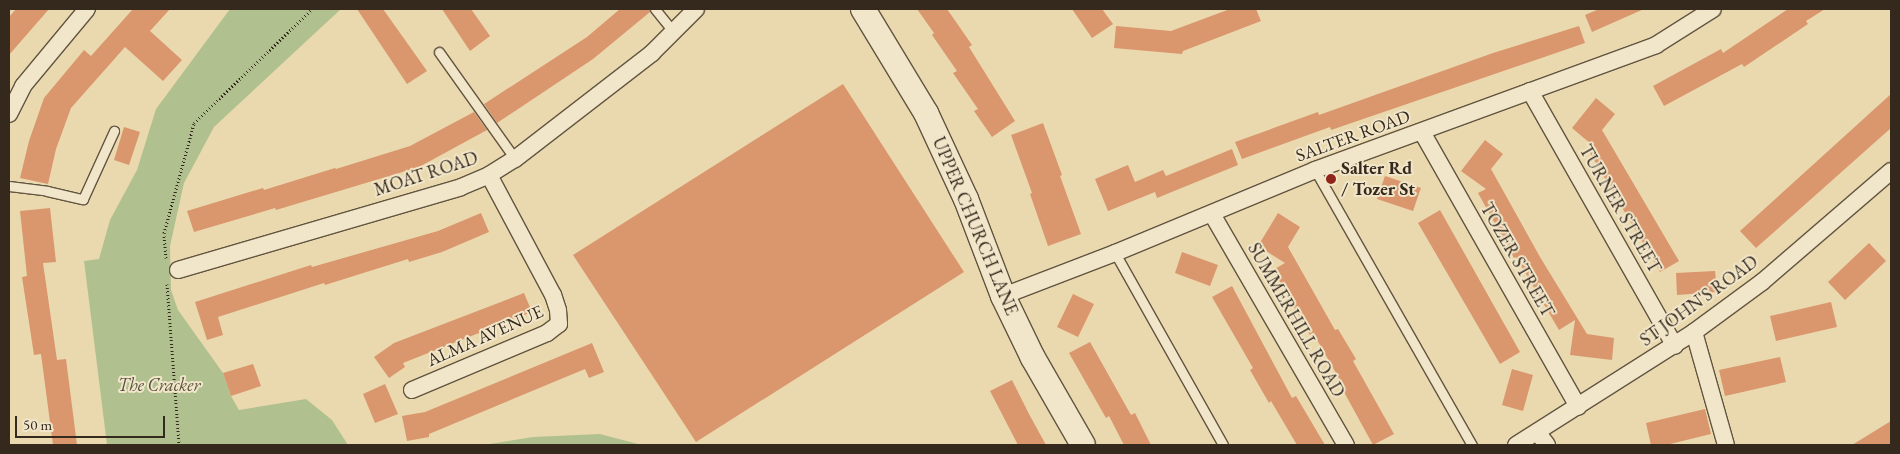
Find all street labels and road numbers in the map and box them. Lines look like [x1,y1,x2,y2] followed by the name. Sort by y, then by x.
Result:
[1293,105,1413,167] street label: SALTER ROAD
[928,134,1022,318] street label: UPPER CHURCH LANE
[1574,141,1666,277] street label: TURNER STREET
[371,147,481,201] street label: MOAT ROAD
[1476,199,1558,321] street label: TOZER STREET
[1243,239,1349,401] street label: SUMMERHILL ROAD
[1636,251,1762,351] street label: ST JOHN'S ROAD
[423,301,547,371] street label: ALMA AVENUE

